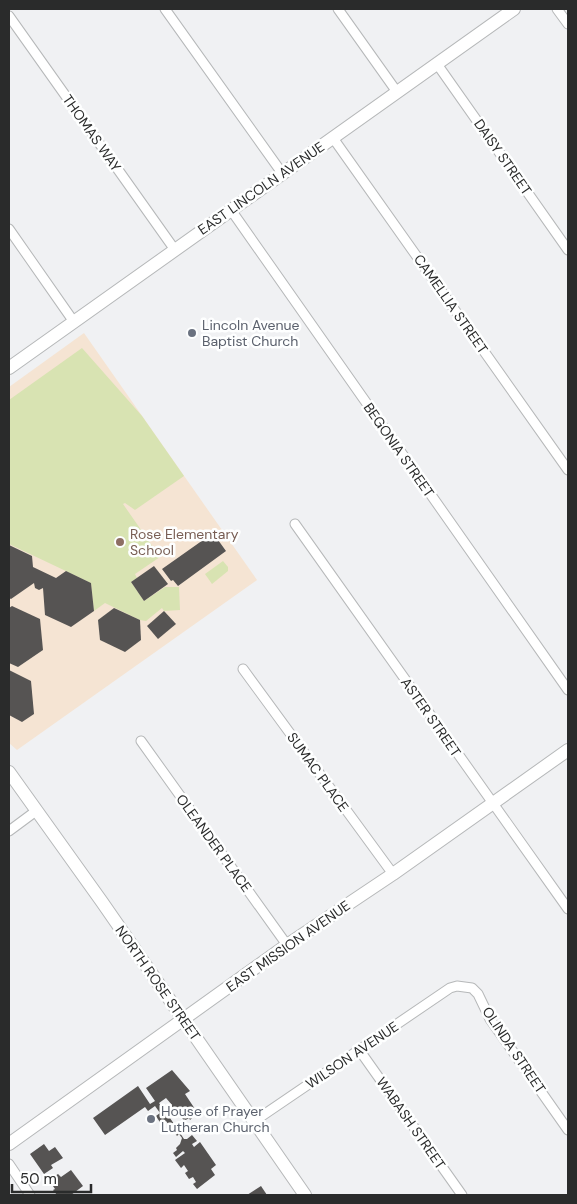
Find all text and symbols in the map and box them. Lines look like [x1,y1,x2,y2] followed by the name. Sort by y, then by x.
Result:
[59,91,125,175] street label: THOMAS WAY
[470,115,536,199] street label: DAISY STREET
[194,137,328,239] street label: EAST LINCOLN AVENUE
[410,251,492,357] street label: CAMELLIA STREET
[202,316,300,350] place label: Lincoln Avenue Baptist Church
[186,327,198,339] marker: Lincoln Avenue Baptist Church
[360,399,438,501] street label: BEGONIA STREET
[130,525,239,559] place label: Rose Elementary School
[114,536,126,548] marker: Rose Elementary School
[397,674,465,760] street label: ASTER STREET
[283,729,353,815] street label: SUMAC PLACE
[172,790,256,896] street label: OLEANDER PLACE
[222,896,354,996] street label: EAST MISSION AVENUE
[111,922,205,1044] street label: NORTH ROSE STREET
[478,1003,550,1097] street label: OLINDA STREET
[302,1017,402,1093] street label: WILSON AVENUE
[372,1073,450,1173] street label: WABASH STREET
[161,1102,270,1136] place label: House of Prayer Lutheran Church
[145,1113,157,1125] marker: House of Prayer Lutheran Church
[12,1162,91,1194] scale bar
[20,1169,57,1189] text: 50 m

